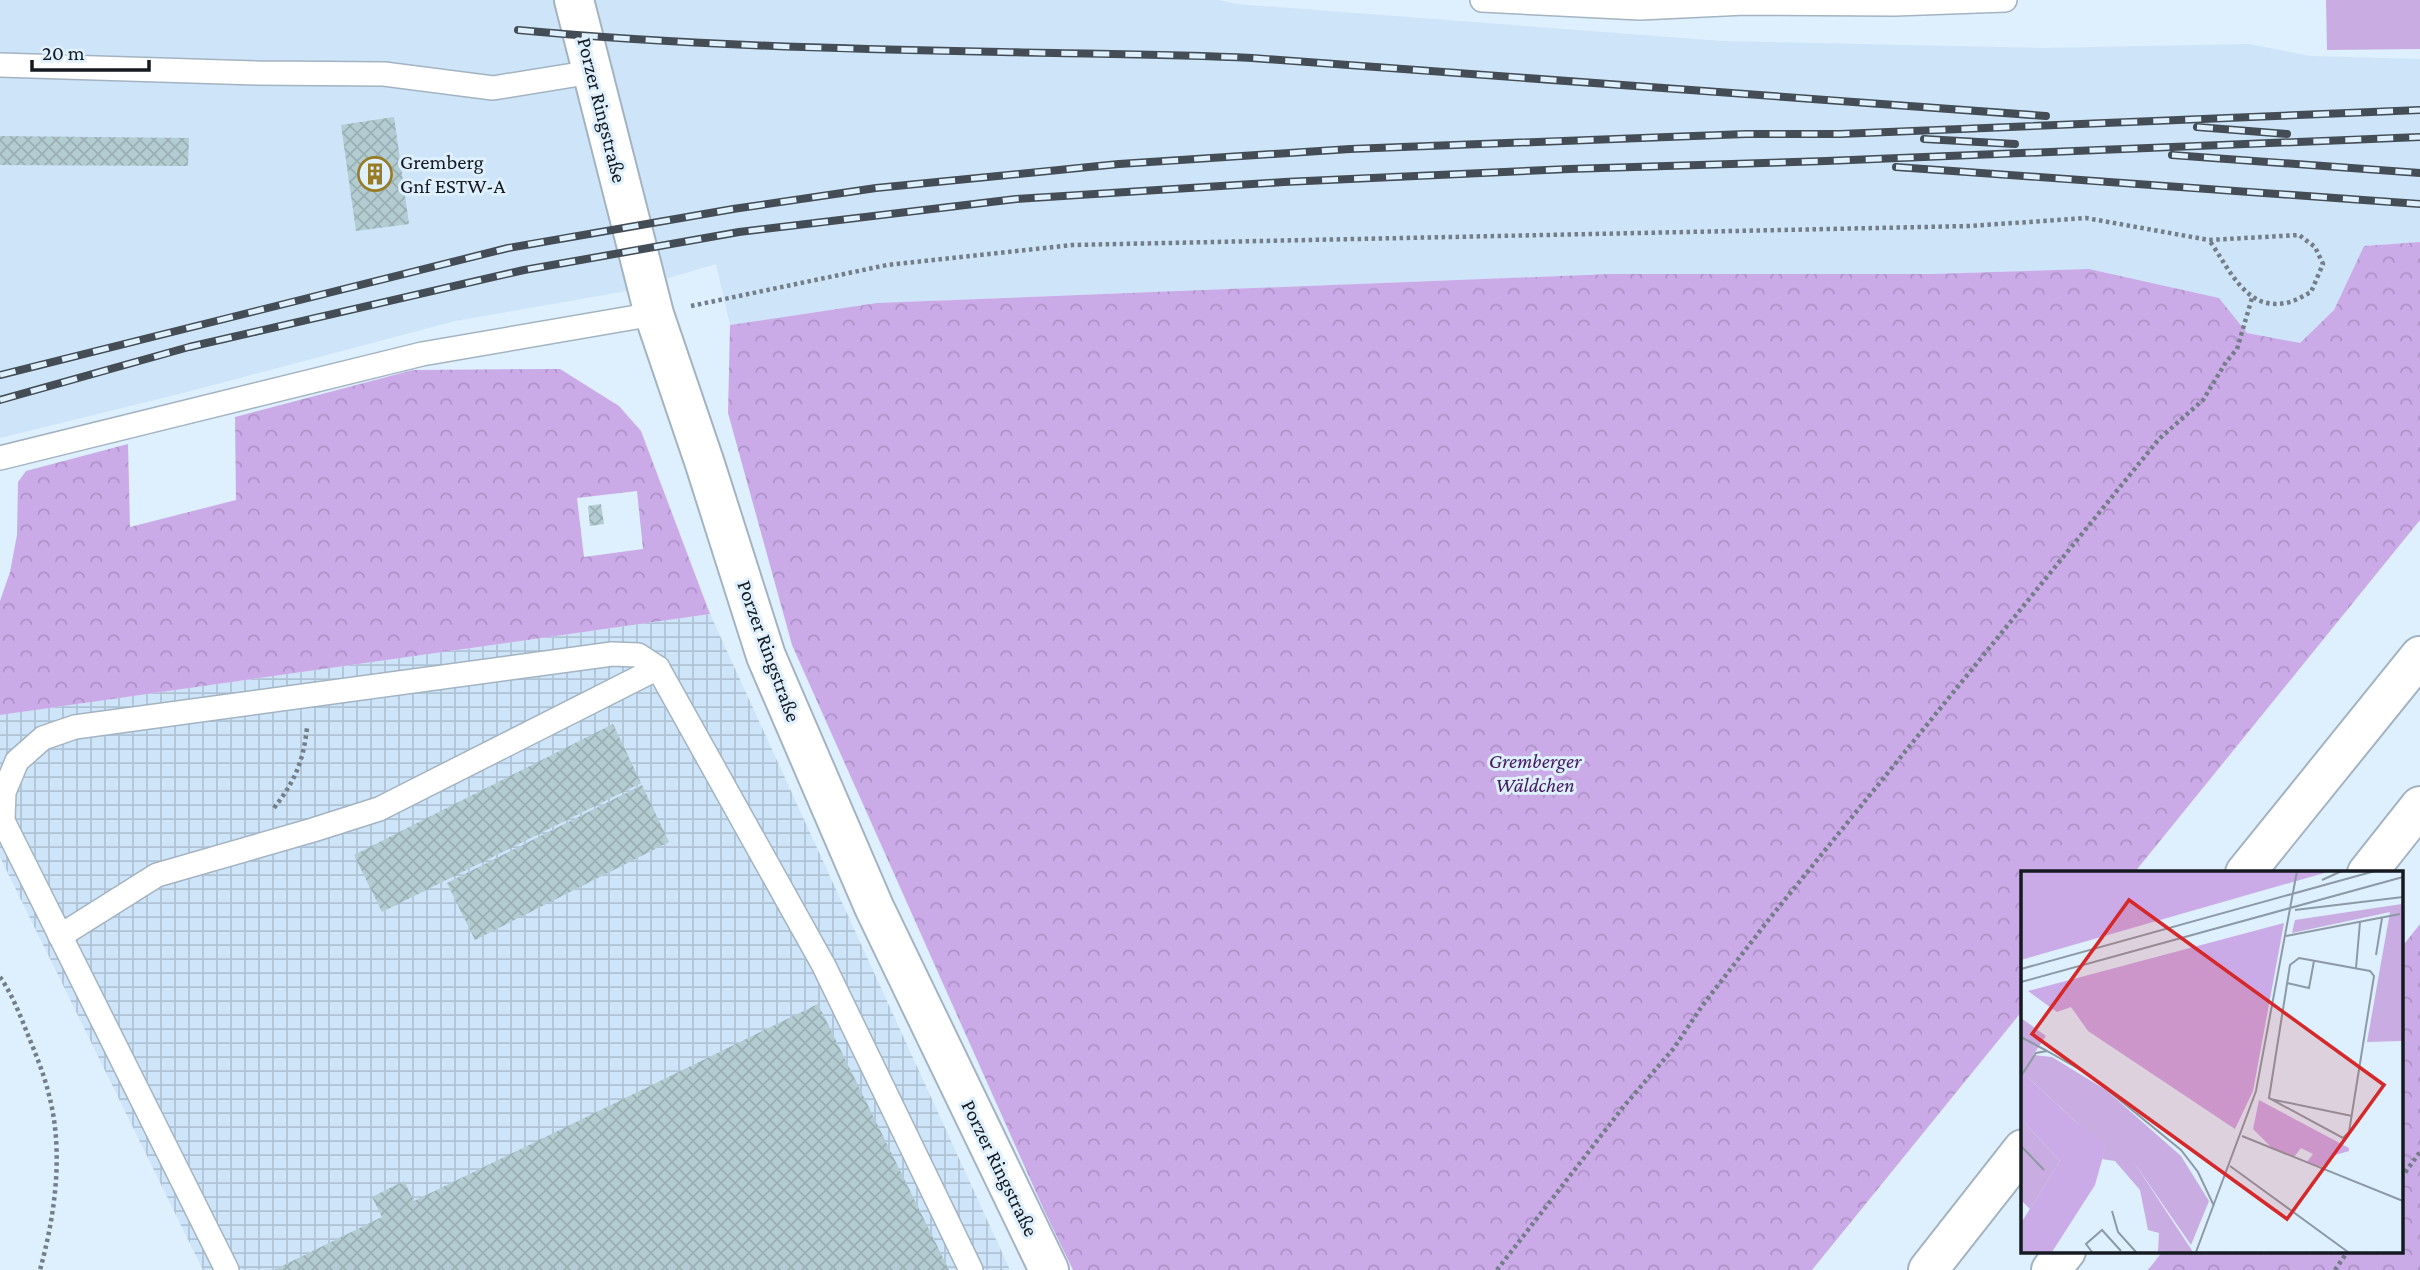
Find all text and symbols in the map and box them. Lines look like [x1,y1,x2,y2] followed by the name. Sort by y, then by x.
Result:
[32,28,149,72] scale bar
[572,35,632,185] street label: Porzer Ringstraße
[42,41,85,65] text: 20 m
[400,150,505,198] place label: Gremberg Gnf ESTW-A
[356,155,394,193] building icon: Gremberg Gnf ESTW-A
[732,577,806,725] street label: Porzer Ringstraße
[1489,749,1582,797] park label: Gremberger Wäldchen
[2021,871,2402,1252] inset map
[957,1096,1043,1240] street label: Porzer Ringstraße

